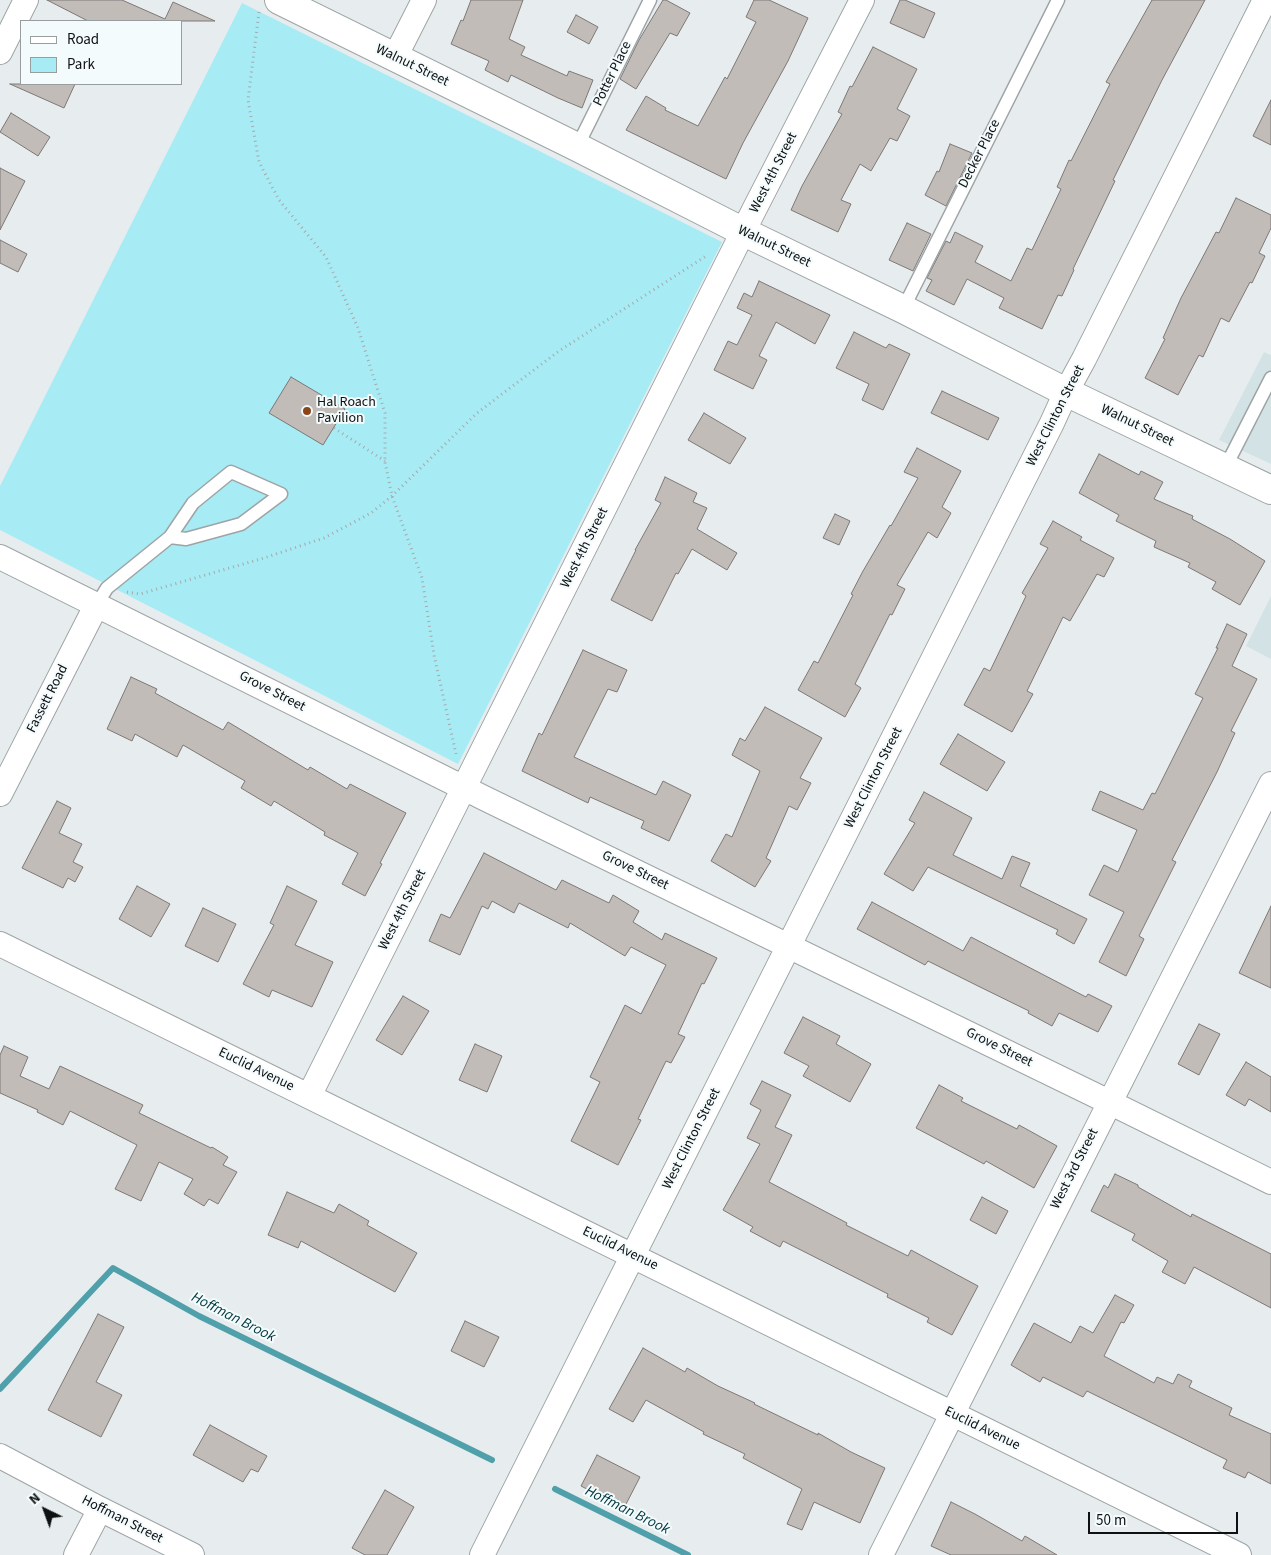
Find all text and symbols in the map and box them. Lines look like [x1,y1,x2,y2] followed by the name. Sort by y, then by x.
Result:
[20,20,182,85] legend
[67,29,99,50] text: Road
[590,39,636,109] street label: Potter Place
[373,41,451,91] street label: Walnut Street
[67,54,95,75] text: Park
[956,117,1004,191] street label: Decker Place
[746,130,802,216] street label: West 4th Street
[735,222,813,272] street label: Walnut Street
[1023,363,1089,469] street label: West Clinton Street
[317,395,376,428] place label: Hal Roach Pavilion
[1098,401,1176,451] street label: Walnut Street
[301,405,313,417] marker: Hal Roach Pavilion
[557,505,613,591] street label: West 4th Street
[24,662,72,736] street label: Fassett Road
[236,668,308,716] street label: Grove Street
[841,725,907,831] street label: West Clinton Street
[599,848,671,894] street label: Grove Street
[375,867,431,953] street label: West 4th Street
[963,1025,1035,1071] street label: Grove Street
[215,1044,297,1096] street label: Euclid Avenue
[659,1086,725,1192] street label: West Clinton Street
[1047,1126,1103,1212] street label: West 3rd Street
[579,1223,661,1275] street label: Euclid Avenue
[188,1289,278,1347] water label: Hoffman Brook
[941,1403,1023,1455] street label: Euclid Avenue
[582,1483,672,1539] water label: Hoffman Brook
[20,1485,70,1535] north arrow
[25,1488,45,1509] text: N
[79,1492,165,1548] street label: Hoffman Street
[1091,1502,1241,1534] scale bar
[1096,1510,1126,1531] text: 50 m

